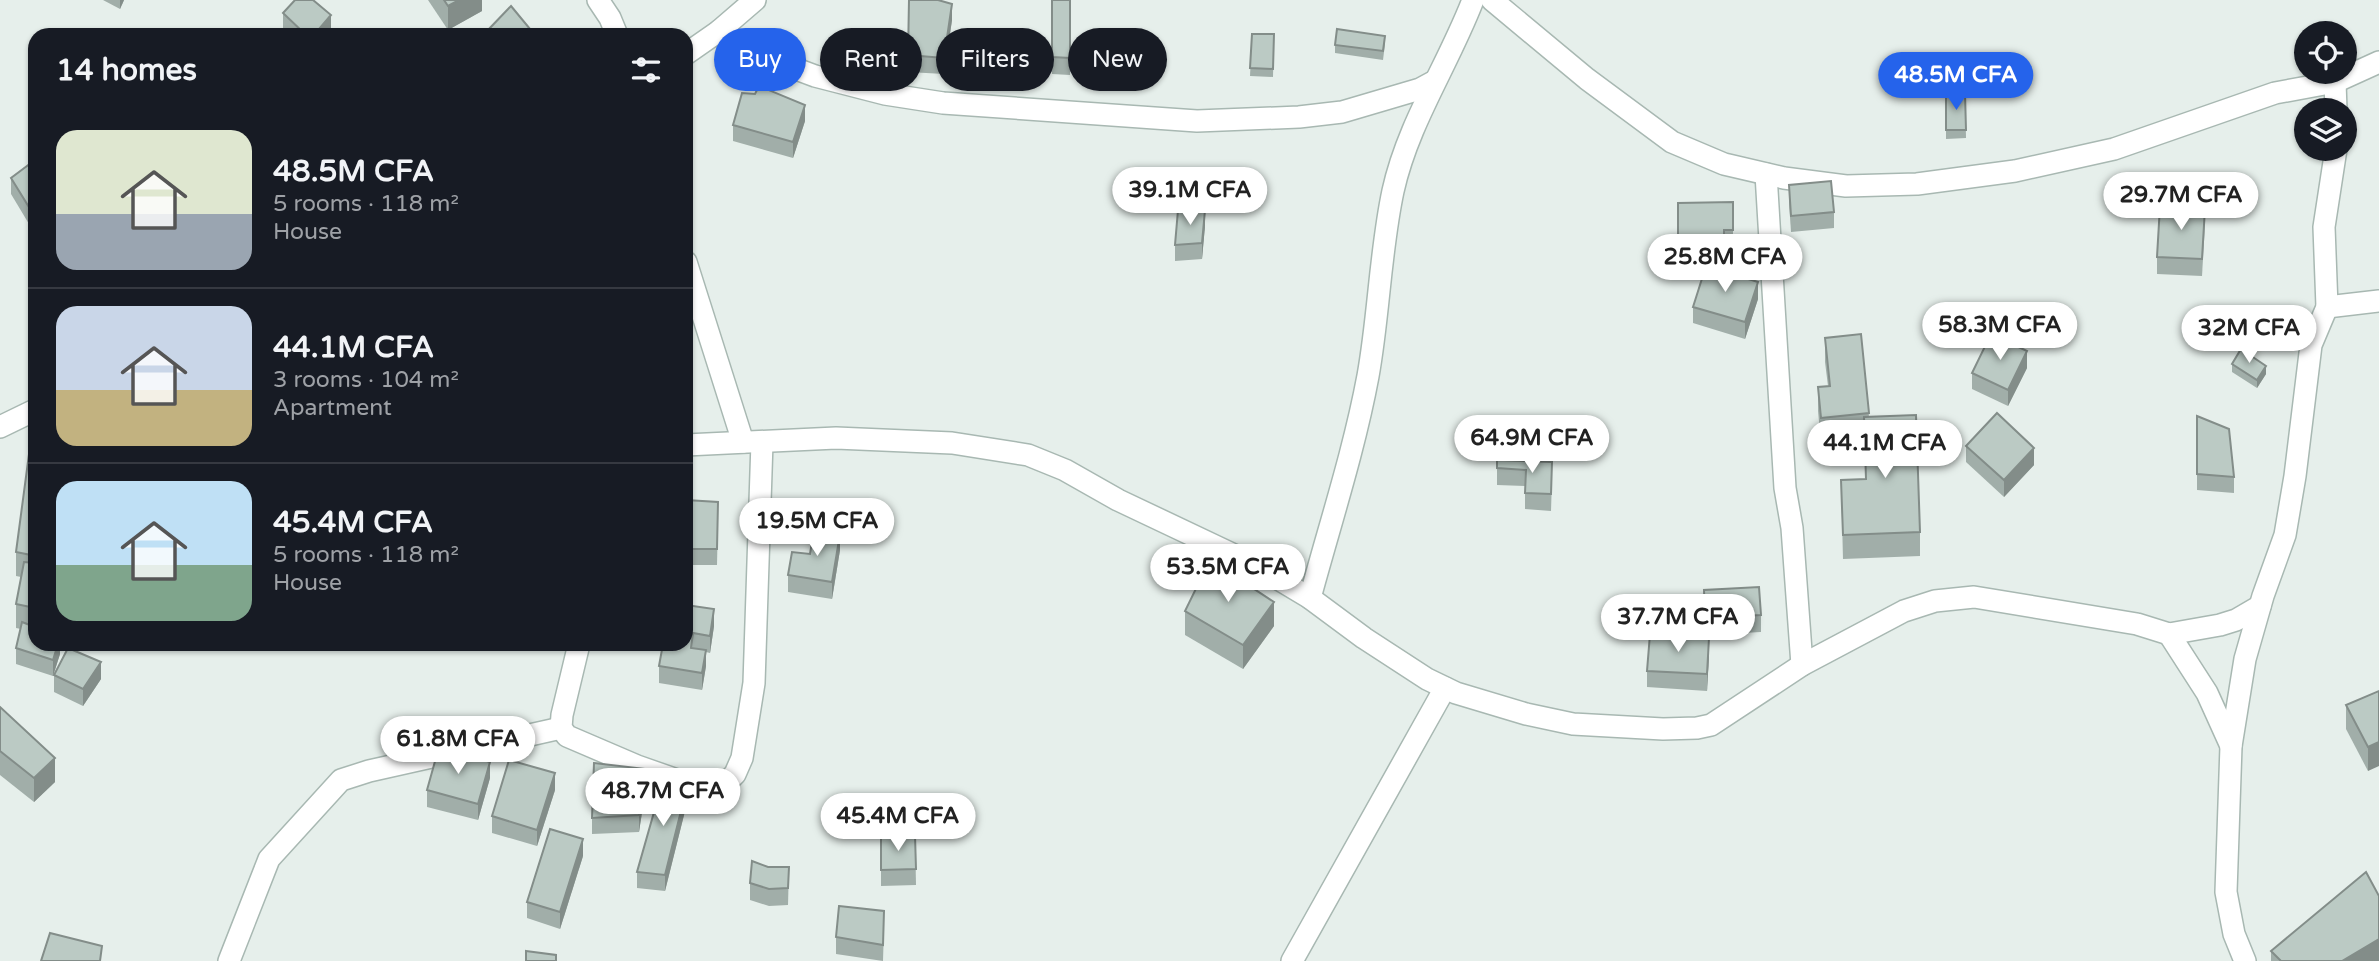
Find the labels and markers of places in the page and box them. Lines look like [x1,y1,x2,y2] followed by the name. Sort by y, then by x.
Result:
[1876,52,2036,112] pin: 48.5M CFA
[1110,168,1270,227] pin: 39.1M CFA
[2101,173,2261,232] pin: 29.7M CFA
[1645,234,1805,294] pin: 25.8M CFA
[1920,302,2080,362] pin: 58.3M CFA
[2184,306,2314,365] pin: 32M CFA
[1452,416,1612,475] pin: 64.9M CFA
[1805,420,1965,480] pin: 44.1M CFA
[737,498,897,558] pin: 19.5M CFA
[1148,544,1308,604] pin: 53.5M CFA
[1598,594,1758,654] pin: 37.7M CFA
[378,716,538,776] pin: 61.8M CFA
[583,768,743,828] pin: 48.7M CFA
[818,794,978,853] pin: 45.4M CFA

